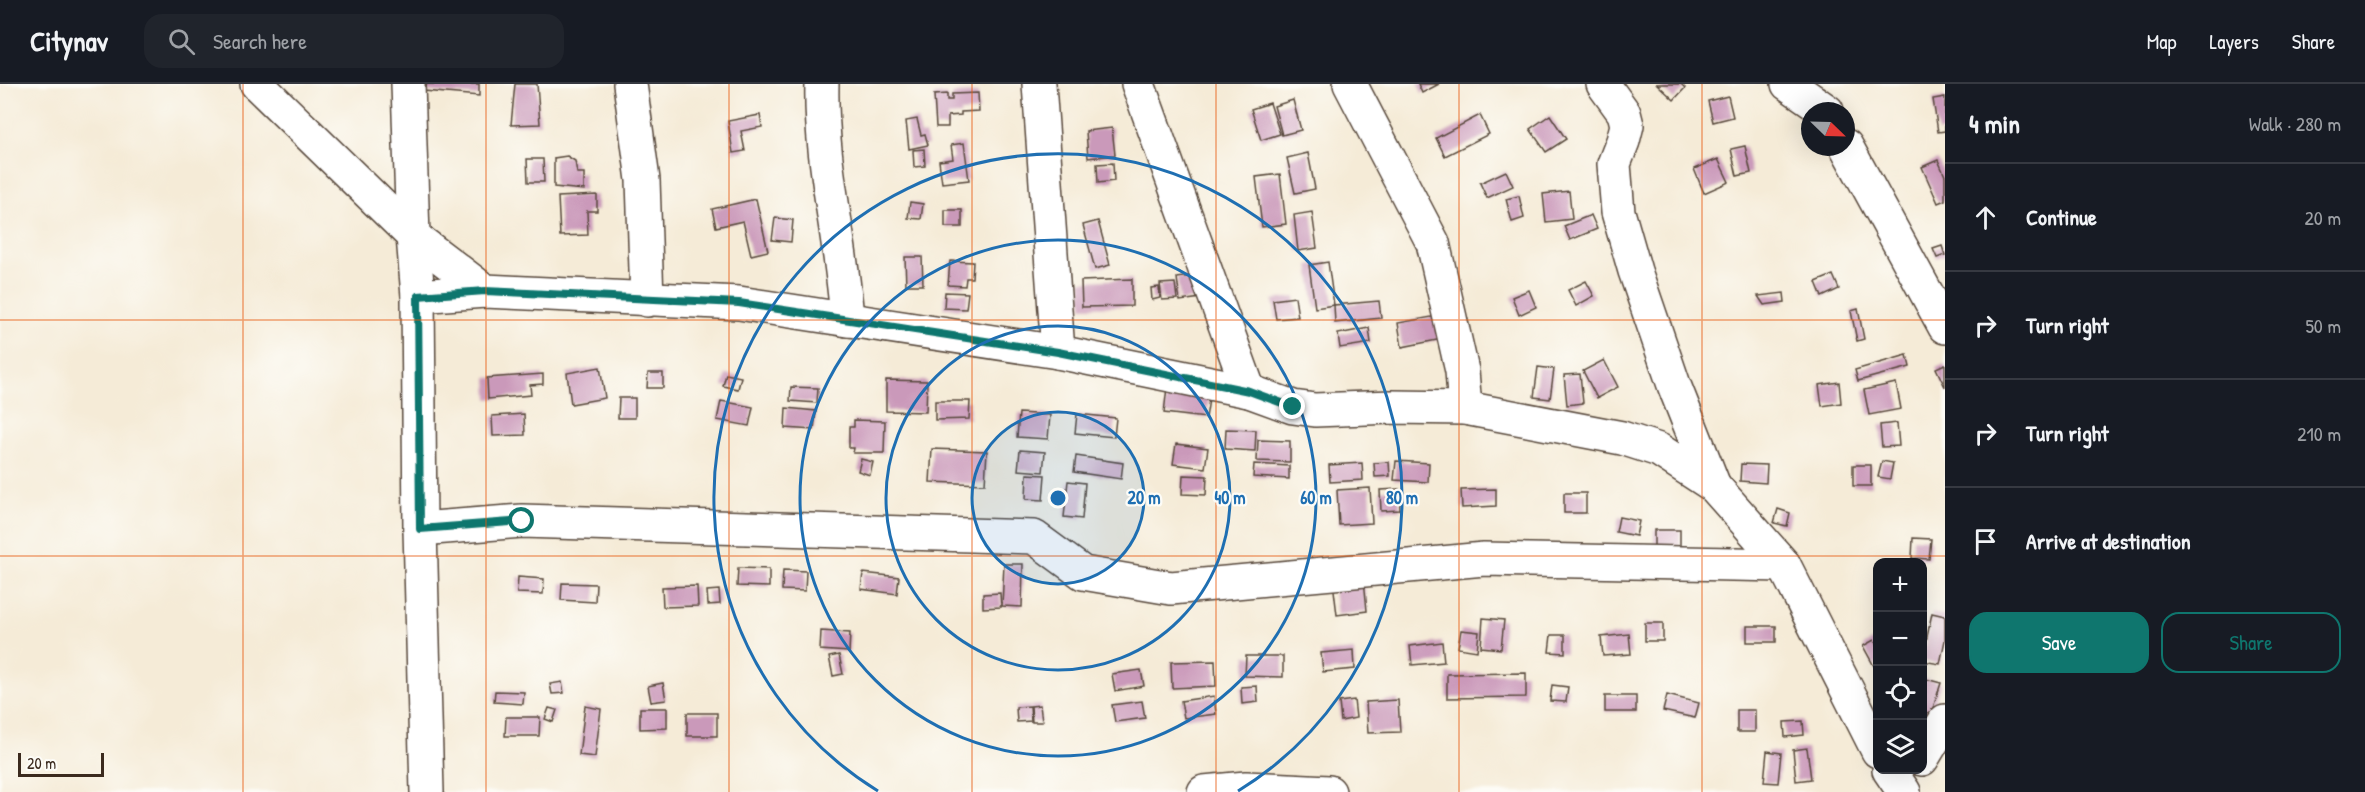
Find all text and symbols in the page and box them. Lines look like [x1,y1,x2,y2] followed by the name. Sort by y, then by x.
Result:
[144,14,564,68] search box
[30,22,108,60] text: Citynav
[165,25,198,58] icon: search
[213,26,307,56] text: Search here
[2147,27,2176,56] text: Map
[2209,27,2259,56] text: Layers
[2292,27,2335,56] text: Share
[1801,102,1855,156] north arrow
[1969,106,2020,141] text: 4 min
[2249,110,2341,137] text: Walk · 280 m
[1969,201,2002,234] icon: ahead
[2026,202,2097,232] text: Continue
[2304,204,2341,231] text: 20 m
[1969,309,2002,342] icon: right
[2026,310,2109,340] text: Turn right
[2305,312,2341,339] text: 50 m
[1279,393,1305,419] route end
[1969,417,2002,450] icon: right
[2026,418,2109,448] text: Turn right
[2297,420,2341,447] text: 210 m
[1128,485,1160,510] text: 20 m
[1214,485,1246,510] text: 40 m
[1300,485,1332,510] text: 60 m
[1386,485,1418,510] text: 80 m
[1048,488,1068,508] centre of rings
[508,507,534,533] route start
[1969,525,2002,558] icon: arrive
[2026,526,2191,556] text: Arrive at destination
[1873,558,1927,774] map controls
[1873,558,1927,612] button: +
[1873,612,1927,666] button: −
[1969,612,2149,673] button: Save
[2161,612,2341,673] button: Share
[1873,666,1927,720] button: locate
[1873,720,1927,774] button: layers
[18,750,104,778] scale bar
[27,752,56,774] text: 20 m

